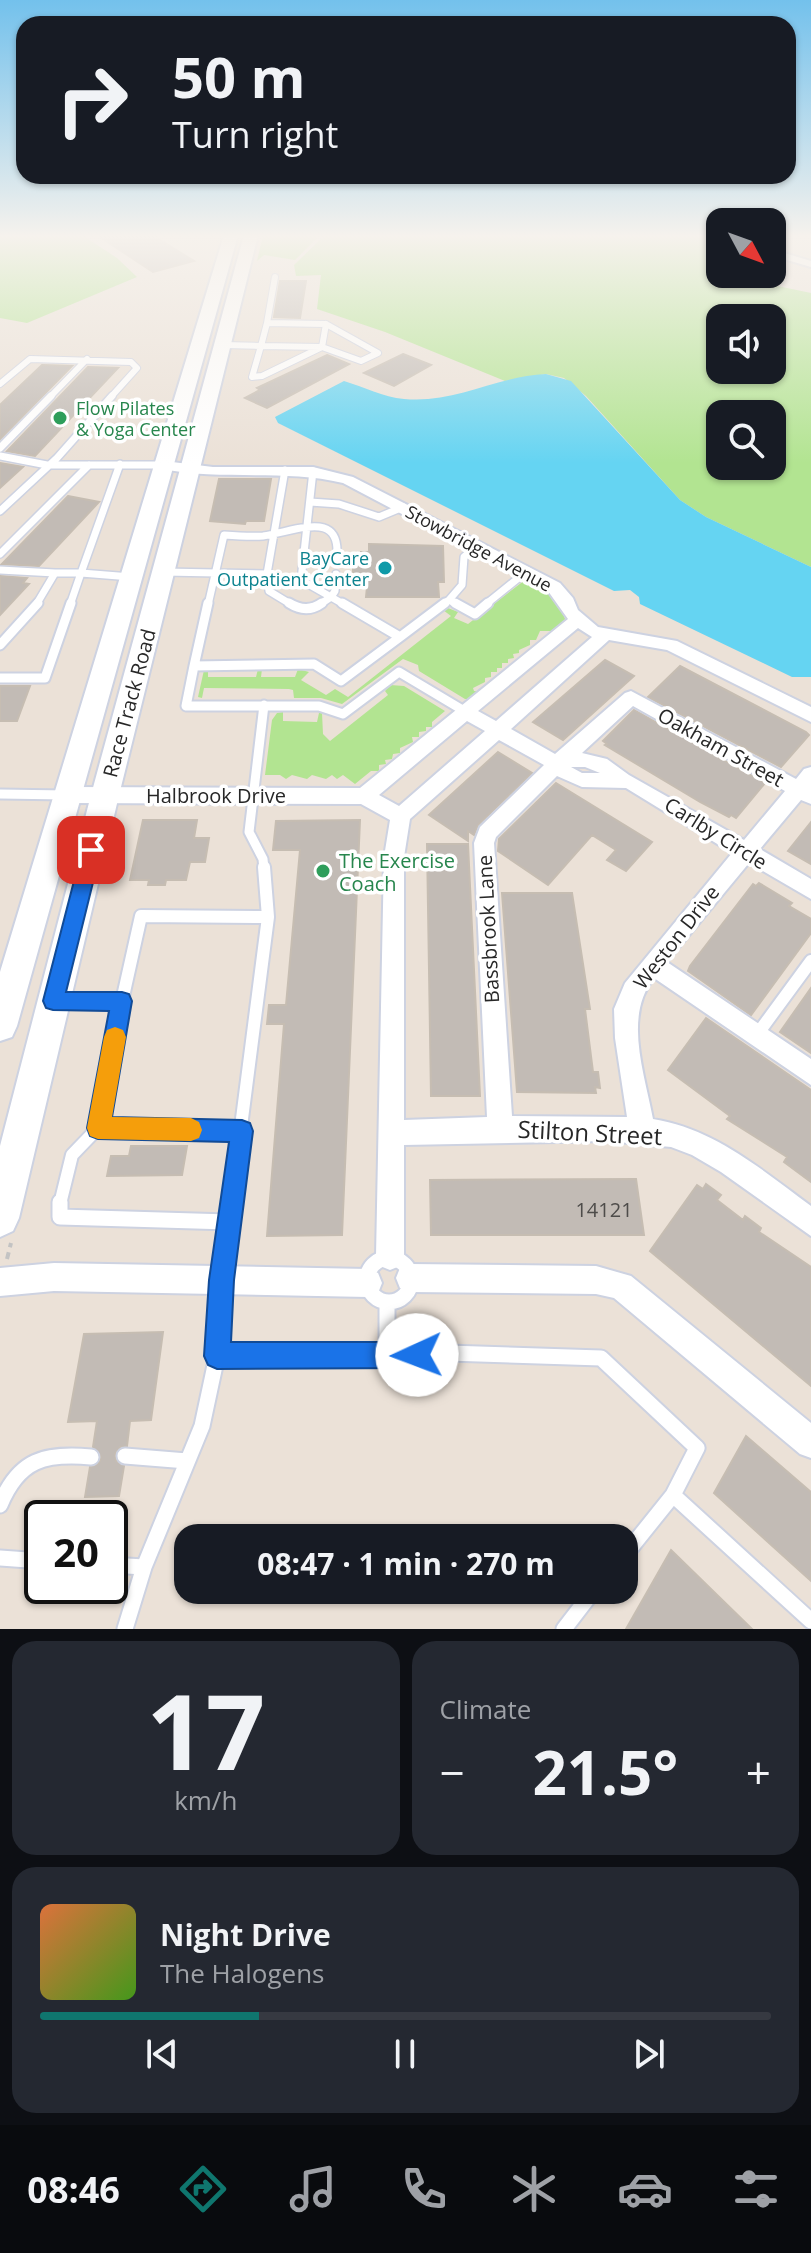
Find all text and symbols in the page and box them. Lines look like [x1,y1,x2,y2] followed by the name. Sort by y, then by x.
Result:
[172,38,306,114] text: 50 m
[40,48,144,152] icon: right
[172,110,338,159] text: Turn right
[706,208,786,288] north arrow
[706,208,786,480] map controls
[706,304,786,384] button: sound
[76,396,196,441] place label: Flow Pilates & Yoga Center
[706,400,786,480] button: search
[51,409,69,427] marker: Flow Pilates & Yoga Center
[402,499,556,597] street label: Stowbridge Avenue
[217,546,370,591] place label: BayCare Outpatient Center
[376,559,394,577] marker: BayCare Outpatient Center
[96,626,162,780] street label: Race Track Road
[653,701,789,793] street label: Oakham Street
[146,782,286,809] street label: Halbrook Drive
[660,791,772,875] street label: Carlby Circle
[57,816,125,884] pin
[69,828,113,872] icon: arrive
[339,847,455,897] place label: The Exercise Coach
[471,854,505,1004] street label: Bassbrook Lane
[314,862,332,880] marker: The Exercise Coach
[627,880,725,994] street label: Weston Drive
[517,1112,663,1152] street label: Stilton Street
[575,1196,633,1223] house number: 14121
[375,1313,459,1397] position arrow
[24,1500,128,1604] speed limit sign: 20
[257,1543,555,1584] text: 08:47 · 1 min · 270 m
[146,1659,265,1800] text: 17
[440,1691,531,1727] text: Climate
[532,1731,678,1813] text: 21.5°
[440,1742,465,1802] text: −
[746,1742,771,1802] text: +
[174,1782,237,1818] text: km/h
[160,1914,331,1955] text: Night Drive
[160,1955,325,1991] text: The Halogens
[140,2032,184,2076] icon: previous
[383,2032,427,2076] icon: pause
[627,2032,671,2076] icon: next
[175,2161,231,2217] icon: directions
[285,2161,341,2217] icon: music
[396,2161,452,2217] icon: phone
[506,2161,562,2217] icon: climate
[617,2161,673,2217] icon: car
[728,2161,784,2217] icon: filters
[27,2165,120,2214] text: 08:46

